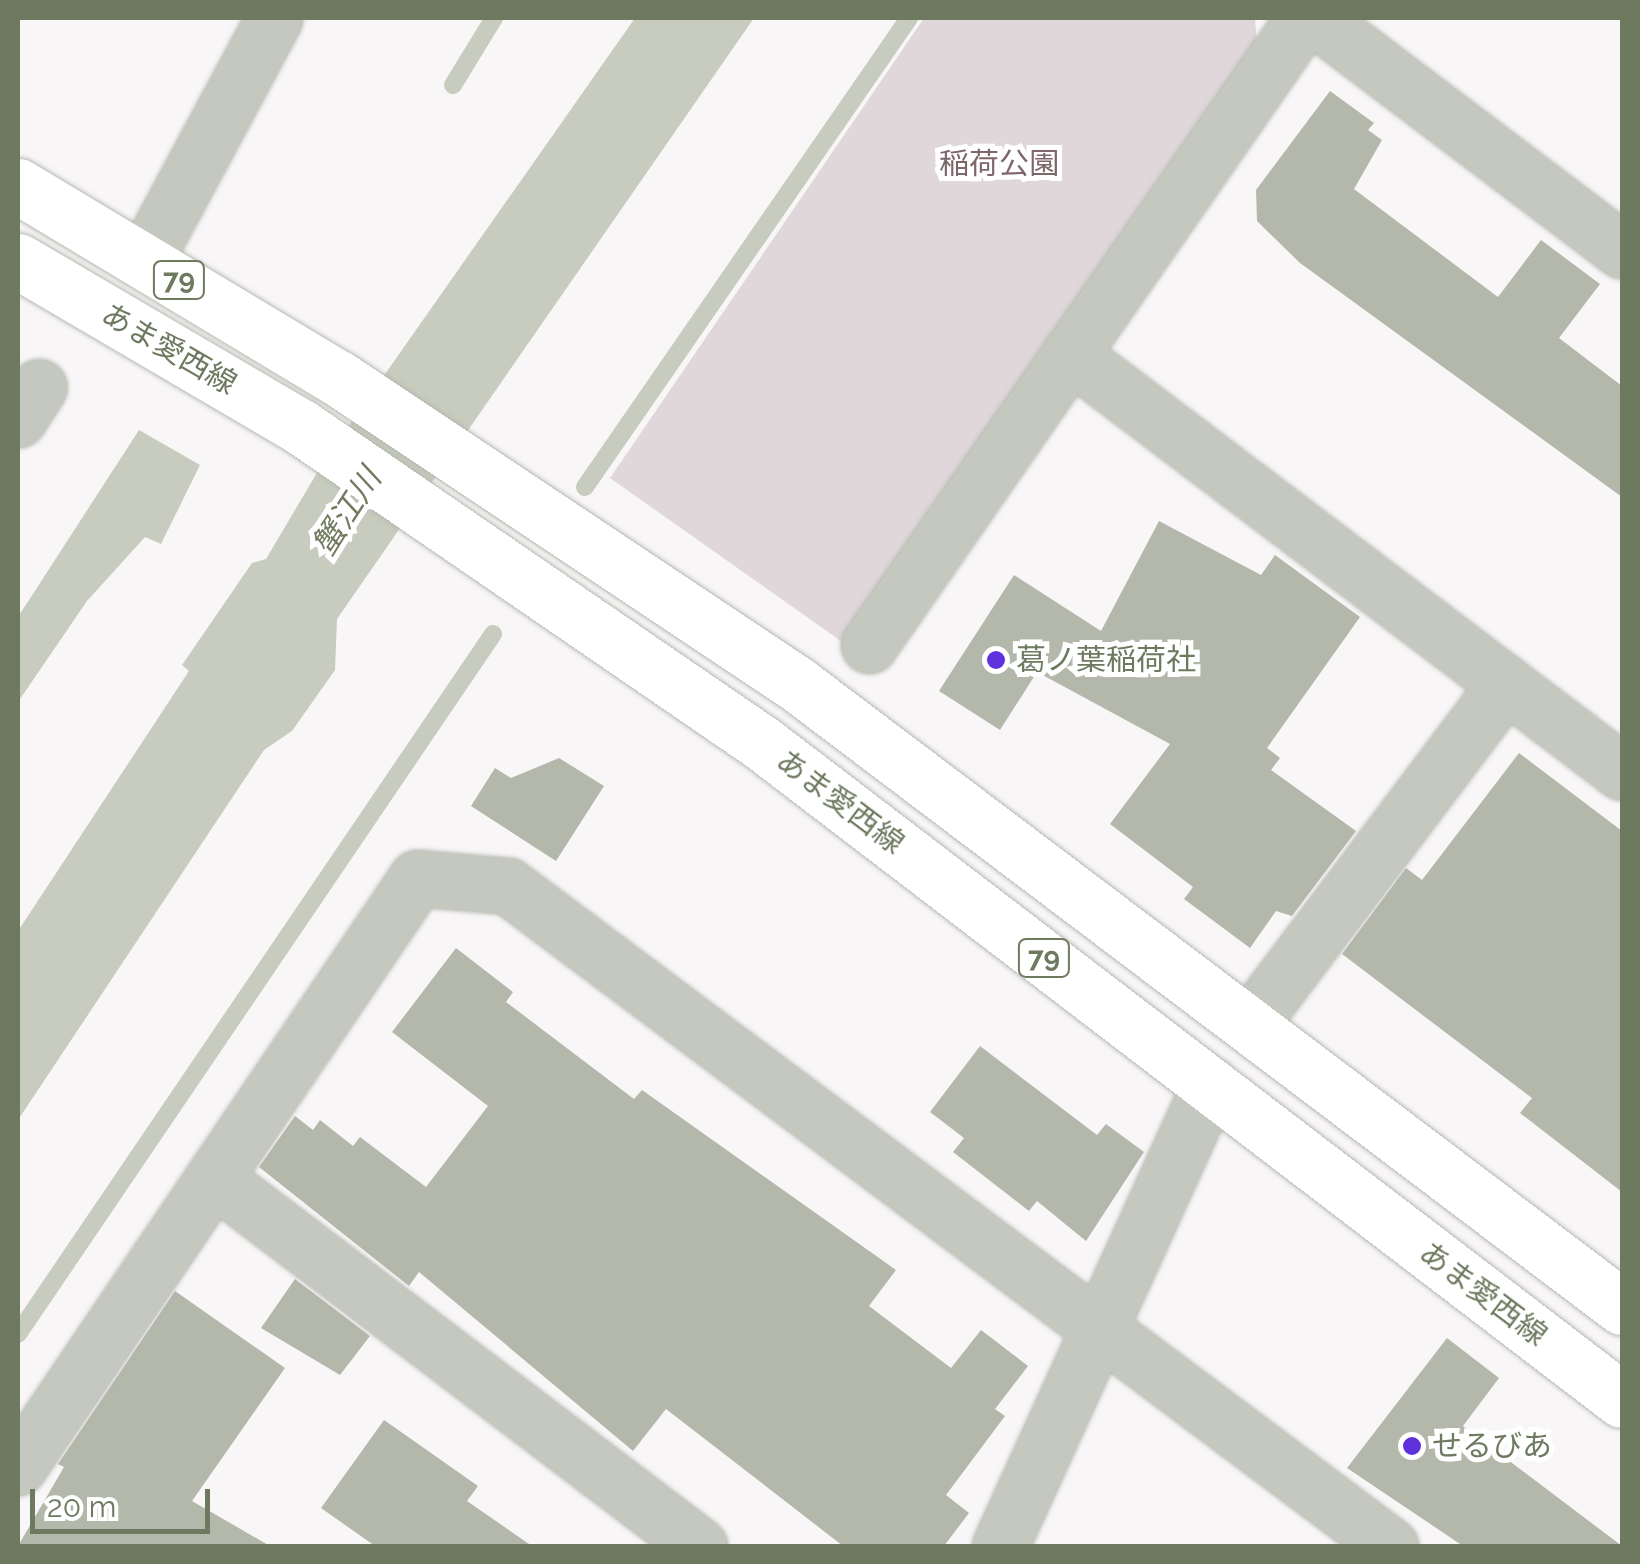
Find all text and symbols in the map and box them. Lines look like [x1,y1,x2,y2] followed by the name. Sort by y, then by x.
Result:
[939,146,1059,182] park label: 稲荷公園
[152,257,206,303] road number: 79
[95,296,243,402] street label: あま愛西線
[305,461,389,563] water label: 蟹江川
[1016,642,1196,678] place label: 葛ノ葉稲荷社
[985,649,1007,671] marker: 葛ノ葉稲荷社
[769,742,911,862] street label: あま愛西線
[1016,935,1072,981] road number: 79
[1412,1234,1554,1354] street label: あま愛西線
[1432,1428,1552,1464] place label: せるびあ
[1401,1435,1423,1457] marker: せるびあ
[35,1469,215,1531] scale bar
[47,1489,116,1524] text: 20 m

